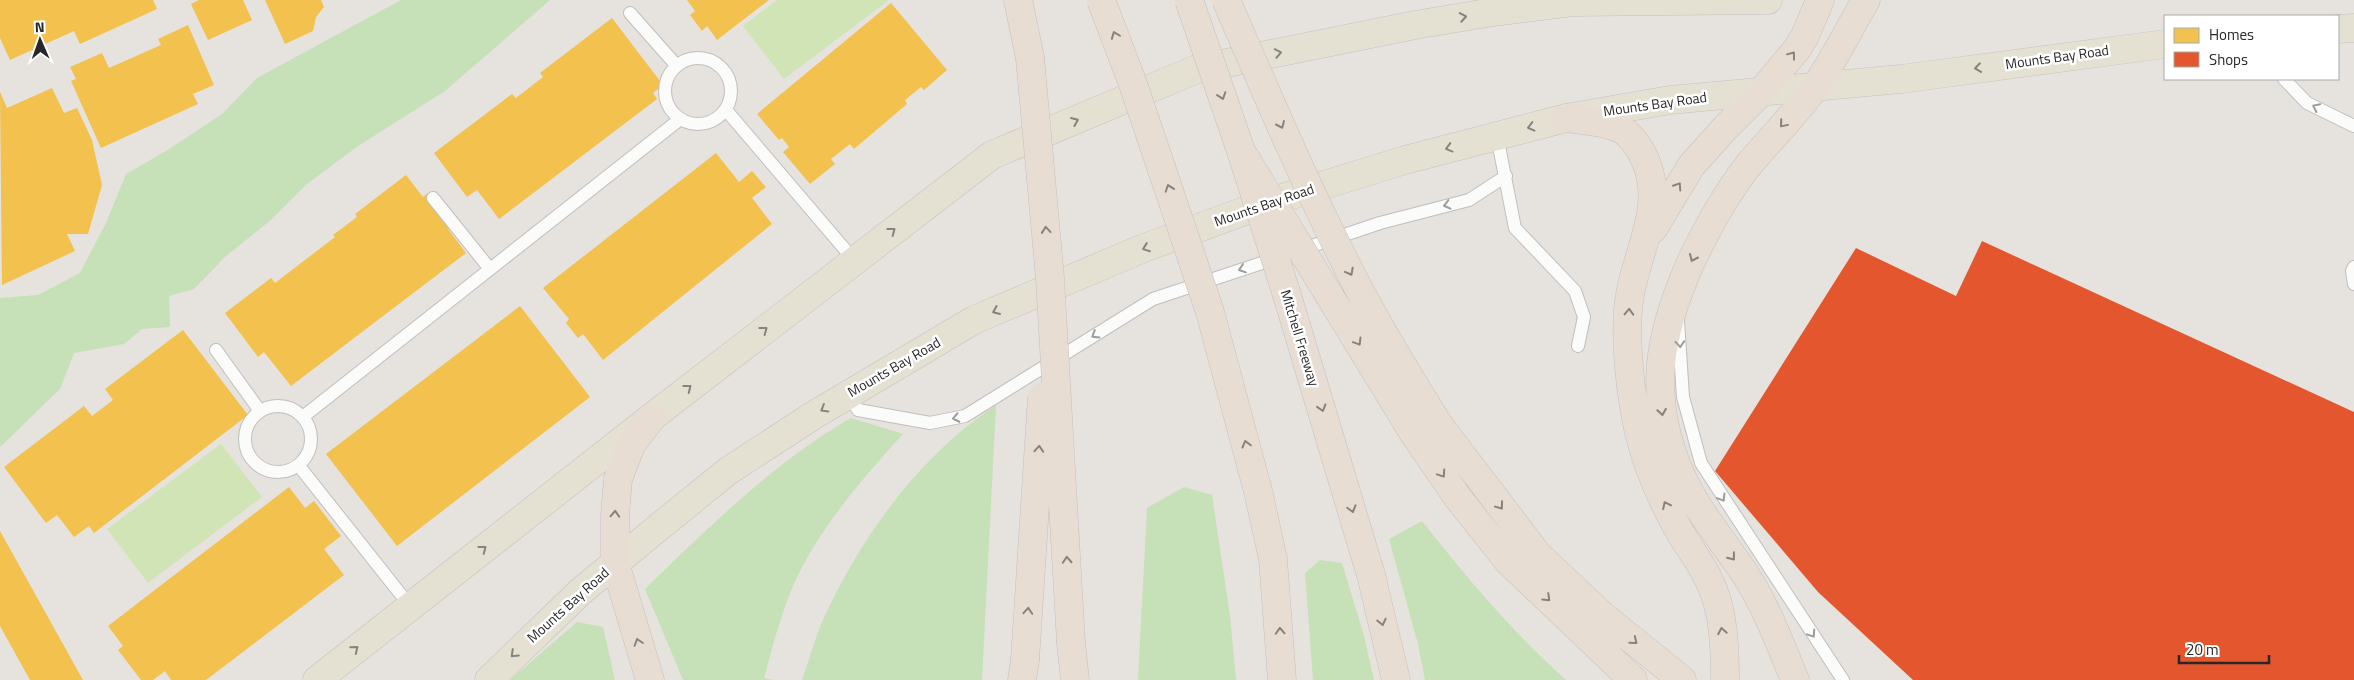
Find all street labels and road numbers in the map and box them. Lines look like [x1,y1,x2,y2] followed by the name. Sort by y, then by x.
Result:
[2004,39,2110,74] street label: Mounts Bay Road
[1602,86,1708,121] street label: Mounts Bay Road
[1211,178,1317,231] street label: Mounts Bay Road
[1276,287,1325,389] street label: Mitchell Freeway
[843,331,944,402] street label: Mounts Bay Road
[522,562,613,647] street label: Mounts Bay Road

